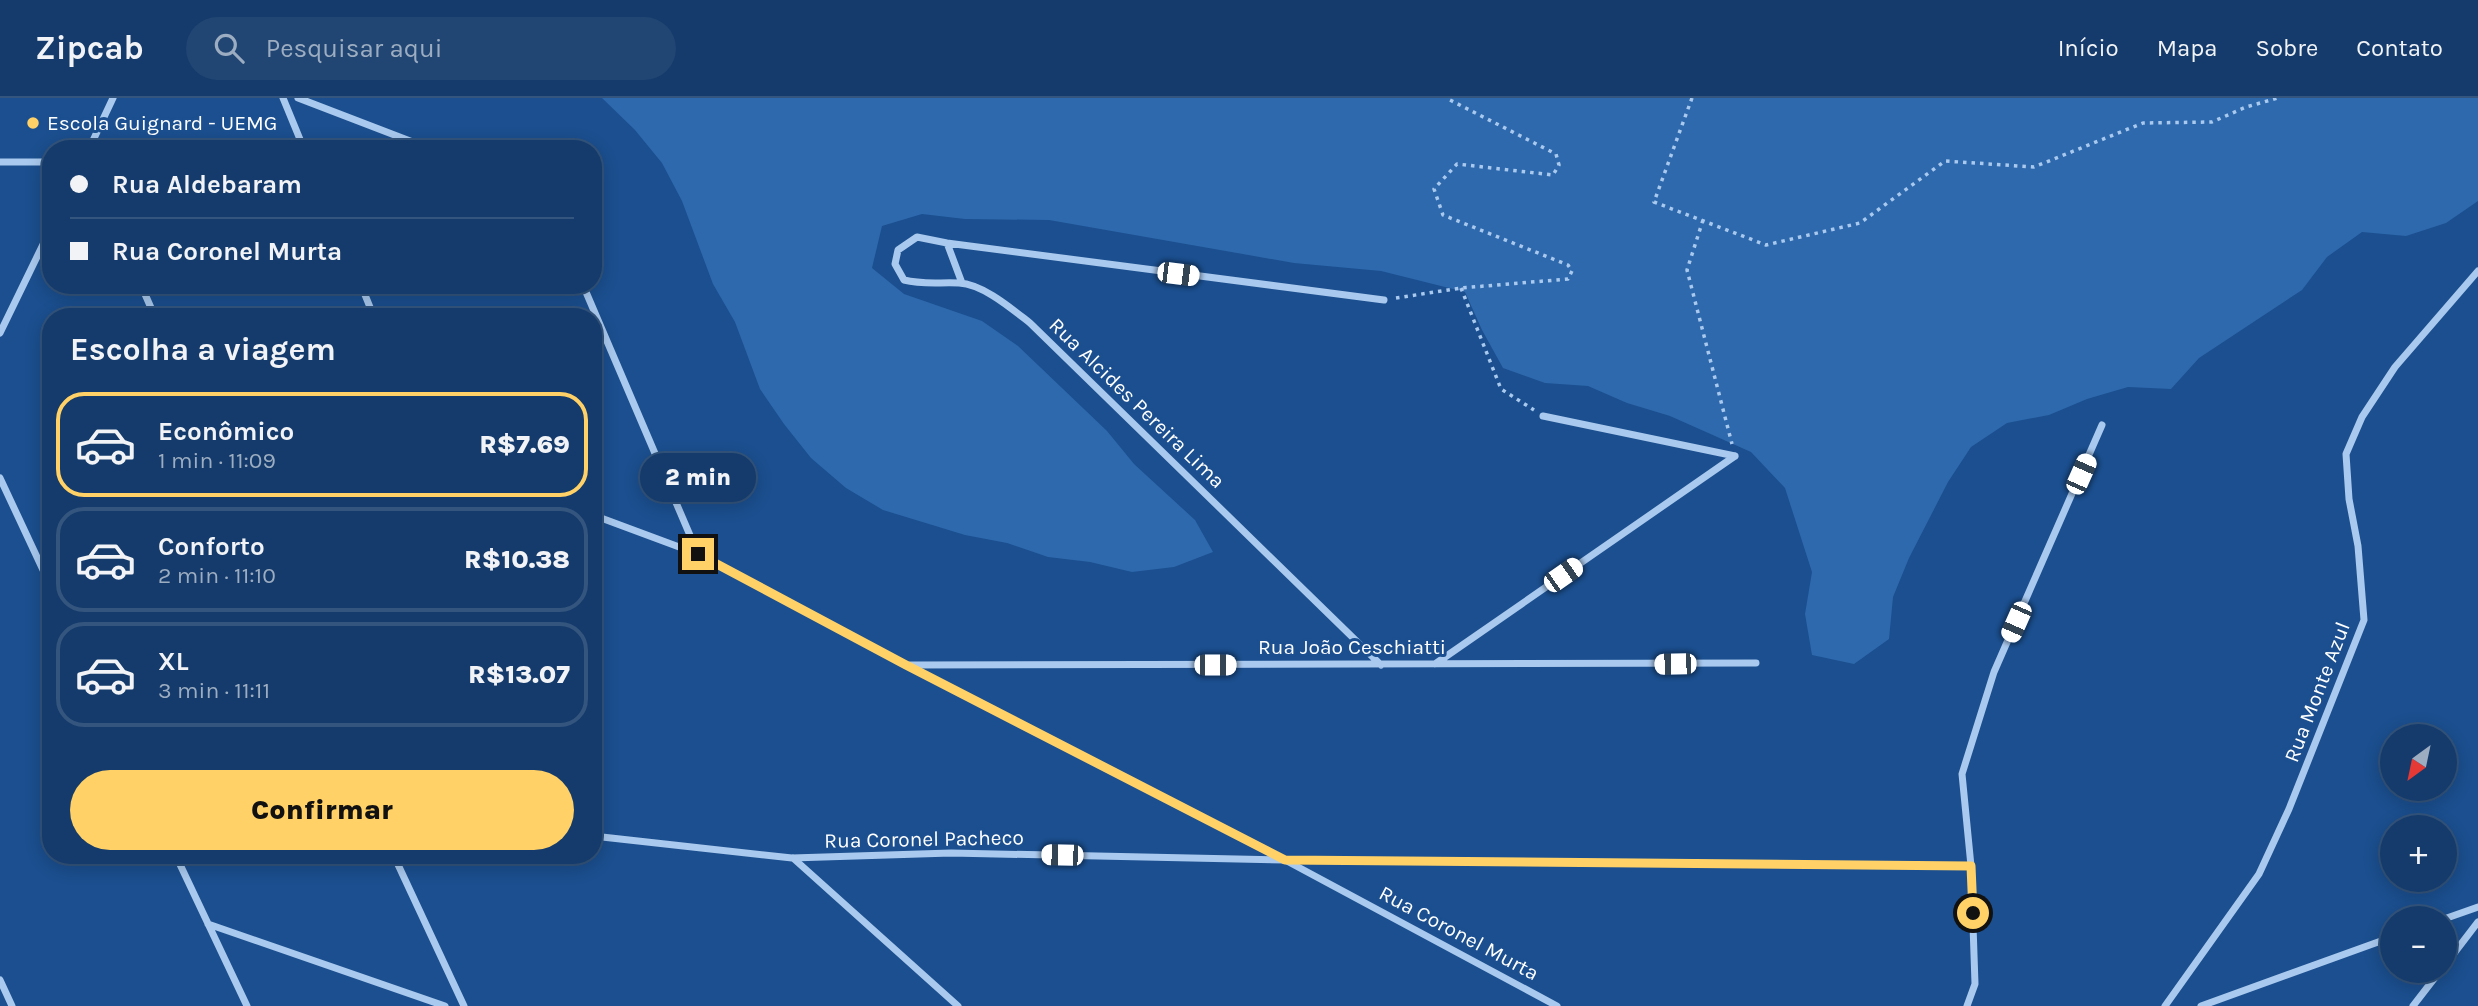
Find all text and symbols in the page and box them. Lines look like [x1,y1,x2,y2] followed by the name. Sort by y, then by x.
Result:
[186,17,676,80] search box
[35,29,144,67] text: Zipcab
[210,29,248,67] icon: search
[266,33,442,64] text: Pesquisar aqui
[2058,34,2119,62] text: Início
[2157,34,2217,62] text: Mapa
[2255,34,2318,62] text: Sobre
[2356,34,2443,62] text: Contato
[47,111,277,135] place label: Escola Guignard - UEMG
[25,115,41,131] marker: Escola Guignard - UEMG
[112,169,302,200] text: Rua Aldebaram
[112,236,342,267] text: Rua Coronel Murta
[1156,261,1201,287] car
[1044,313,1230,493] street label: Rua Alcides Pereira Lima
[70,331,336,368] text: Escolha a viagem
[74,413,137,476] icon: car
[158,416,294,447] text: Econômico
[479,429,570,460] text: R$7.69
[158,447,276,474] text: 1 min · 11:09
[2063,451,2100,497] car
[640,452,756,502] callout: 2 min
[665,464,731,491] text: 2 min
[74,528,137,591] icon: car
[158,531,265,562] text: Conforto
[682,538,714,570] route end
[464,544,570,575] text: R$10.38
[1540,554,1587,596] car
[158,562,276,589] text: 2 min · 11:10
[1998,599,2035,645] car
[2279,618,2355,766] street label: Rua Monte Azul
[1258,635,1446,659] street label: Rua João Ceschiatti
[74,643,137,706] icon: car
[158,646,189,677] text: XL
[1654,653,1697,675] car
[1195,655,1237,676] car
[468,659,570,690] text: R$13.07
[158,677,270,704] text: 3 min · 11:11
[2380,724,2457,802] north arrow
[2380,724,2457,983] map controls
[70,770,574,850] button: Confirmar
[2380,815,2457,892] button: +
[824,825,1024,853] street label: Rua Coronel Pacheco
[1041,844,1084,866] car
[1375,881,1543,985] street label: Rua Coronel Murta
[1957,897,1989,929] route start
[2380,906,2457,983] button: −

